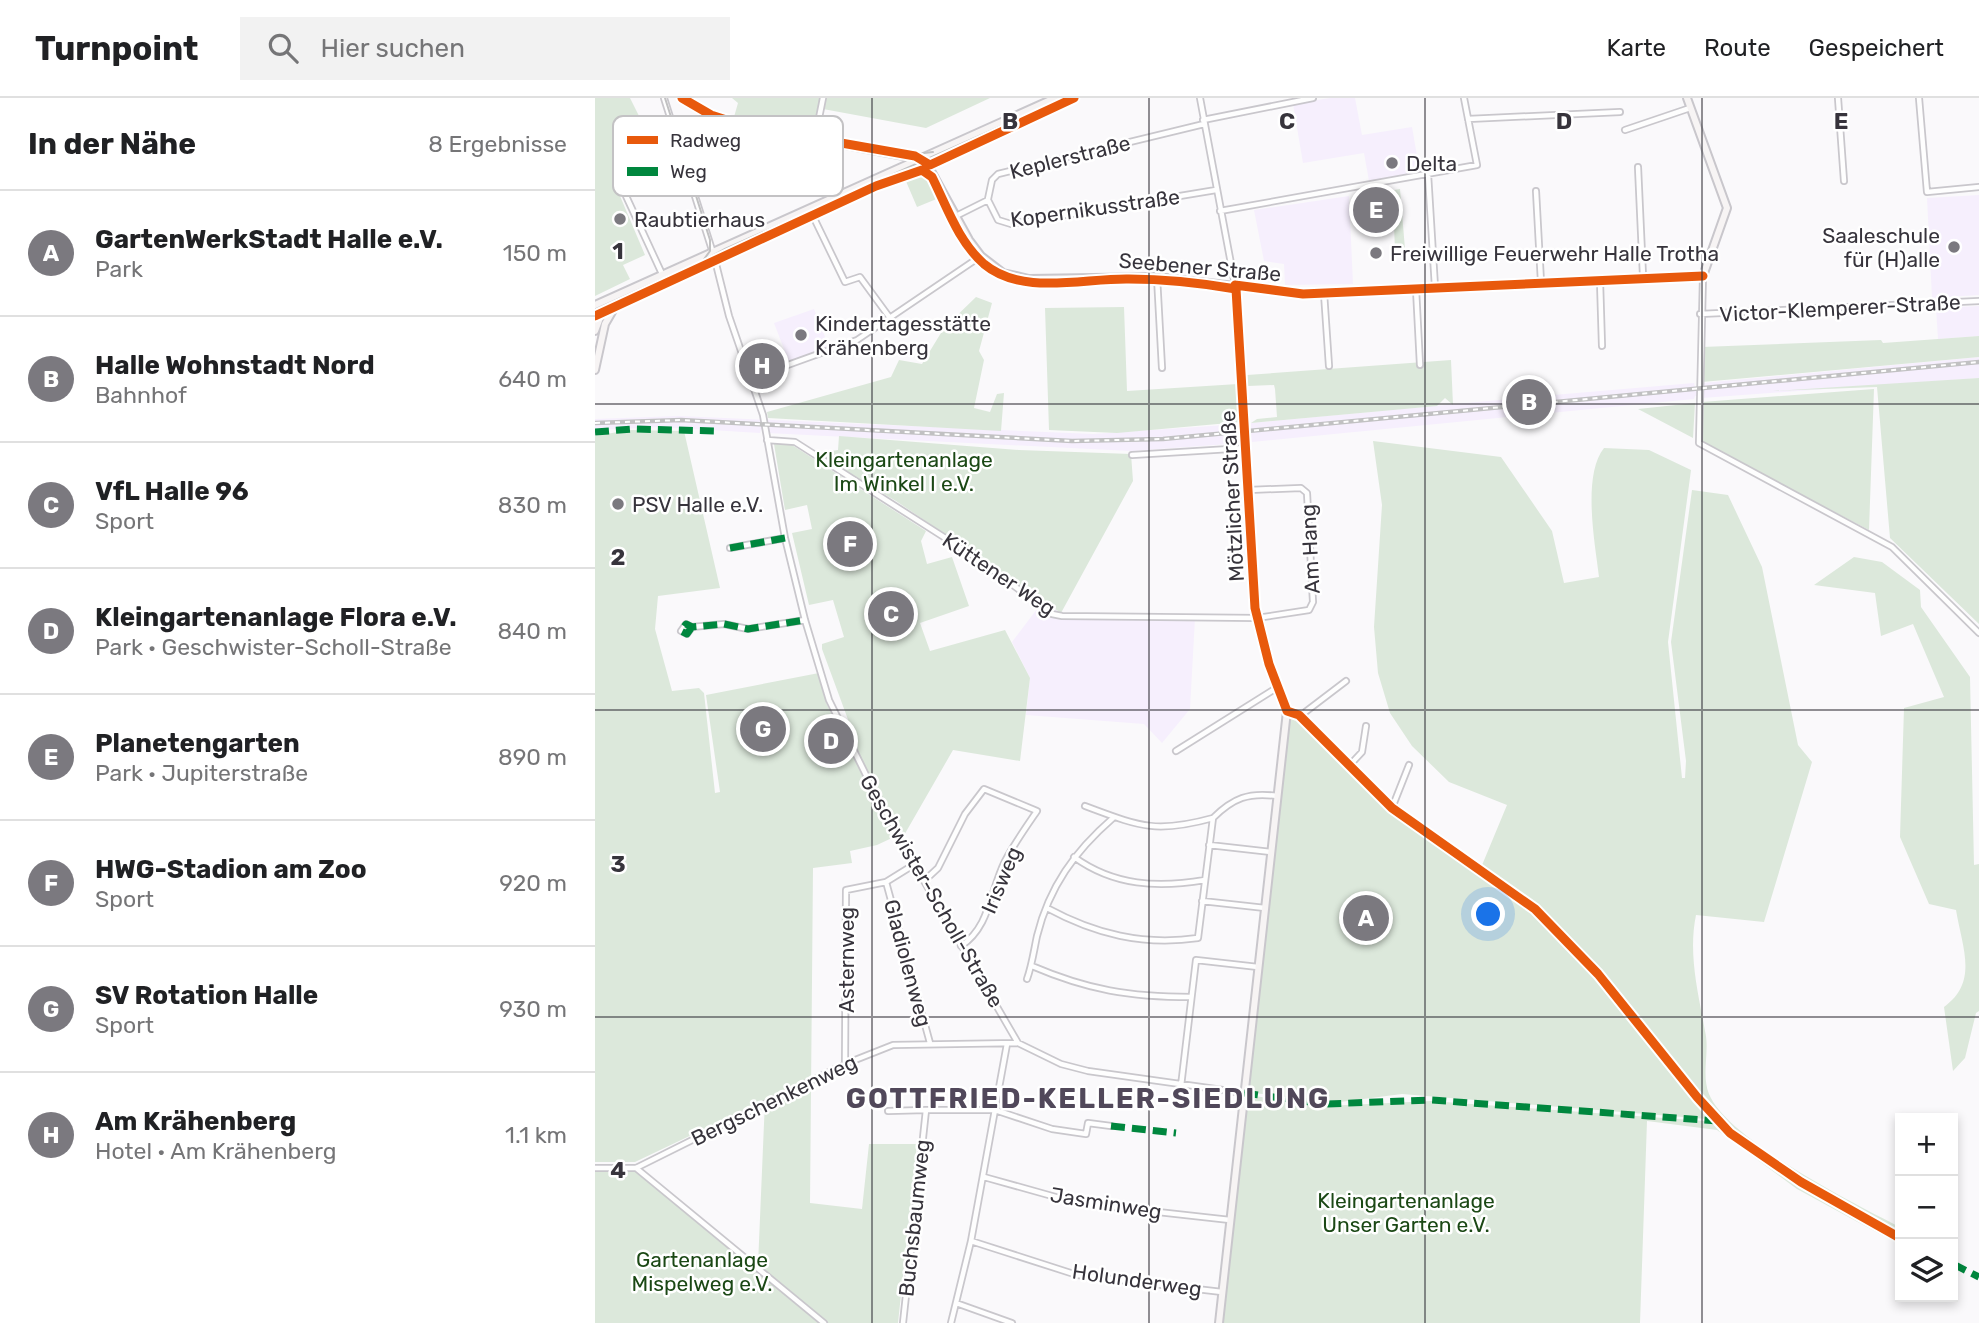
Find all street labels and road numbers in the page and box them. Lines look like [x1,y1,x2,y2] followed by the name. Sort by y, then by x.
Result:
[1007,130,1133,184] street label: Keplerstraße
[1009,184,1181,232] street label: Kopernikusstraße
[1118,247,1282,287] street label: Seebener Straße
[1719,289,1961,327] street label: Victor-Klemperer-Straße
[1215,410,1249,582] street label: Mötzlicher Straße
[1295,504,1325,594] street label: Am Hang
[938,527,1060,621] street label: Küttener Weg
[855,770,1009,1012] street label: Geschwister-Scholl-Straße
[976,843,1026,917] street label: Irisweg
[879,897,937,1029] street label: Gladiolenweg
[834,907,859,1013] street label: Asternweg
[687,1049,861,1151] street label: Bergschenkenweg
[893,1138,935,1298] street label: Buchsbaumweg
[1048,1182,1164,1224] street label: Jasminweg
[1071,1259,1203,1301] street label: Holunderweg

